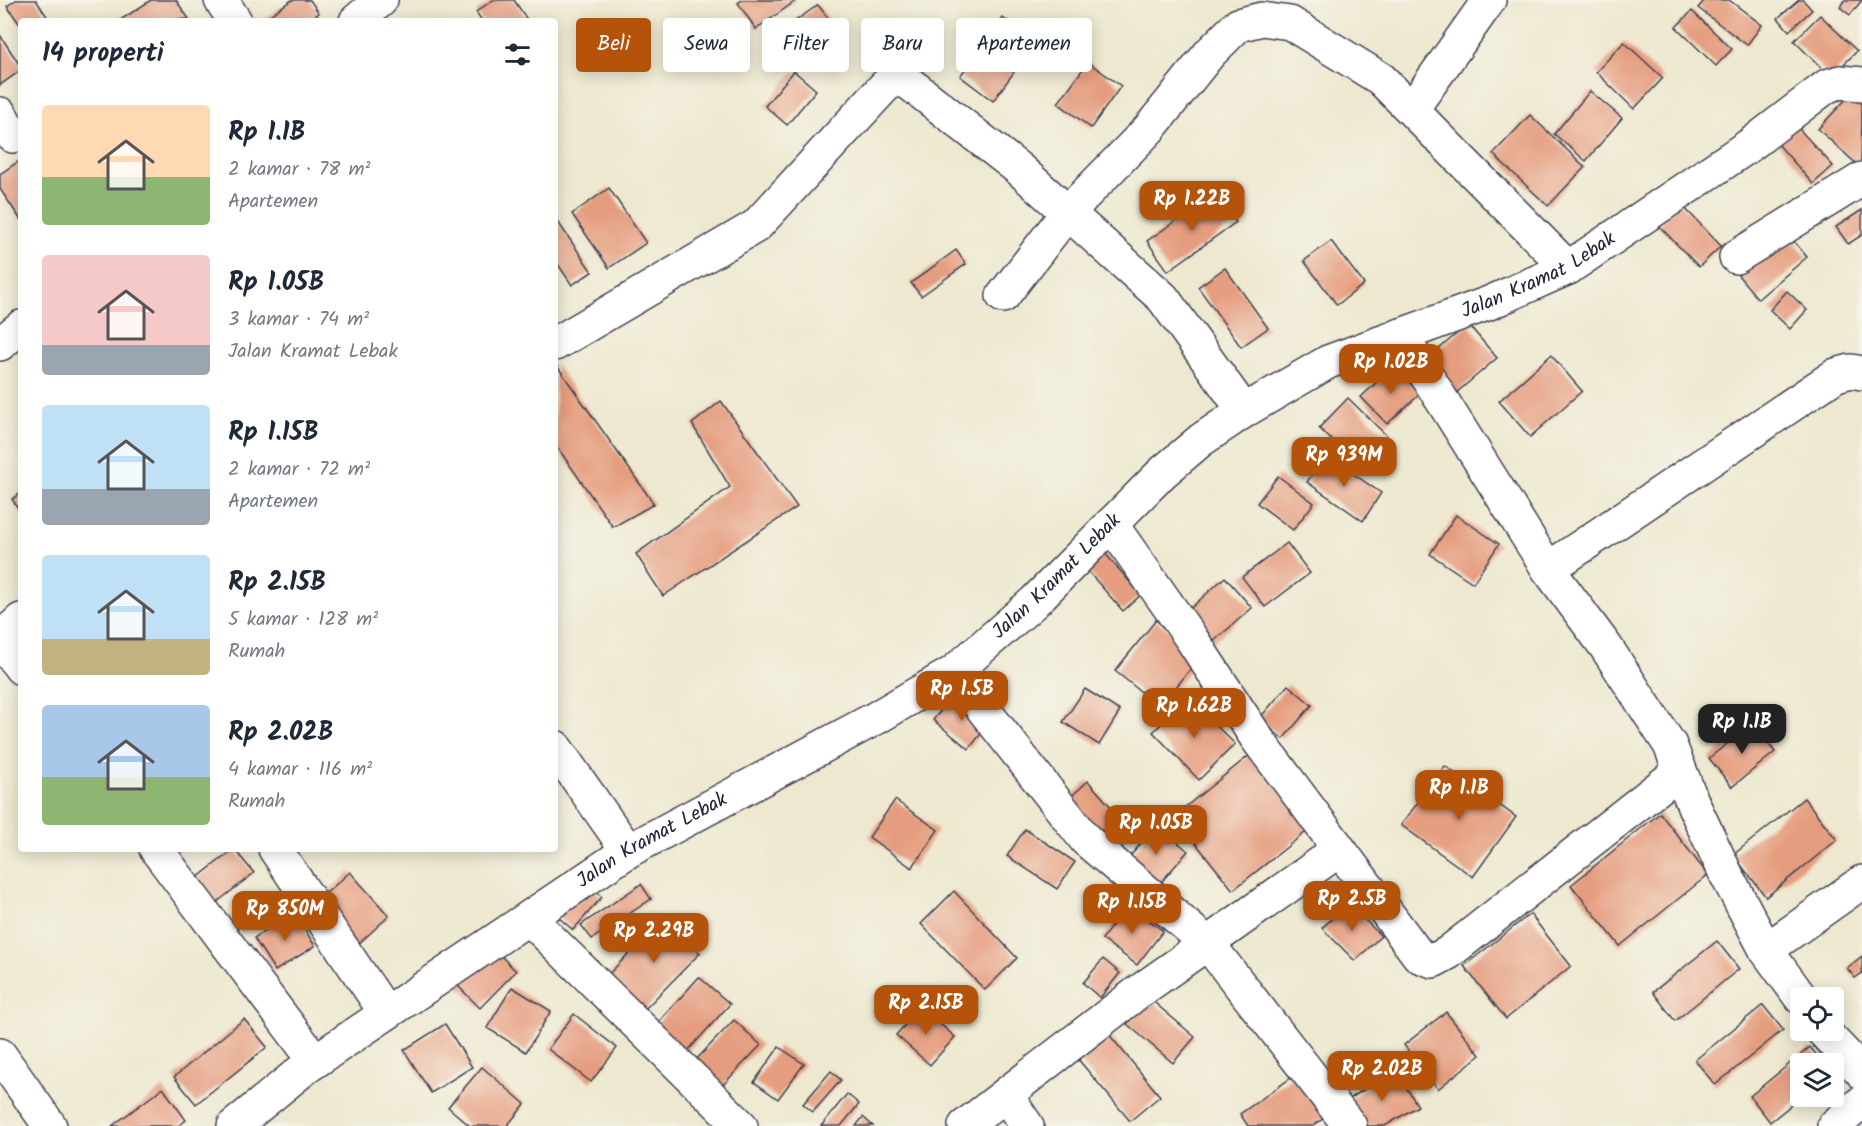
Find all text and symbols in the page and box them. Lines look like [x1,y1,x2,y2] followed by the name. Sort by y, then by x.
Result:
[576,18,651,72] chip: Beli
[663,18,750,72] chip: Sewa
[762,18,849,72] chip: Filter
[861,18,944,72] chip: Baru
[956,18,1092,72] chip: Apartemen
[42,33,164,75] text: 14 properti
[501,38,534,71] icon: filters
[228,112,306,154] text: Rp 1.1B
[90,129,162,201] icon: home
[228,154,370,186] text: 2 kamar · 78 m²
[1130,181,1254,232] pin: Rp 1.22B
[1153,184,1231,216] text: Rp 1.22B
[228,186,318,218] text: Apartemen
[1457,224,1623,328] street label: Jalan Kramat Lebak
[228,262,324,304] text: Rp 1.05B
[90,279,162,351] icon: home
[228,304,369,336] text: 3 kamar · 74 m²
[228,336,398,368] text: Jalan Kramat Lebak
[1329,344,1453,395] pin: Rp 1.02B
[1353,347,1429,379] text: Rp 1.02B
[228,412,319,454] text: Rp 1.15B
[90,429,162,501] icon: home
[1289,437,1399,488] pin: Rp 939M
[1306,440,1382,472] text: Rp 939M
[228,454,370,486] text: 2 kamar · 72 m²
[228,486,318,518] text: Apartemen
[985,506,1130,648] street label: Jalan Kramat Lebak
[228,562,326,604] text: Rp 2.15B
[90,579,162,651] icon: home
[228,604,378,636] text: 5 kamar · 128 m²
[228,636,285,668] text: Rumah
[907,671,1017,722] pin: Rp 1.5B
[930,674,994,706] text: Rp 1.5B
[1132,688,1256,739] pin: Rp 1.62B
[1156,691,1232,723] text: Rp 1.62B
[1687,704,1797,755] pin: Rp 1.1B
[1712,707,1772,739] text: Rp 1.1B
[228,712,334,754] text: Rp 2.02B
[90,729,162,801] icon: home
[228,754,372,786] text: 4 kamar · 116 m²
[1404,770,1514,821] pin: Rp 1.1B
[1429,773,1489,805] text: Rp 1.1B
[570,784,734,897] street label: Jalan Kramat Lebak
[228,786,285,818] text: Rumah
[1094,805,1218,856] pin: Rp 1.05B
[1119,808,1193,840] text: Rp 1.05B
[1297,881,1407,932] pin: Rp 2.5B
[1070,884,1194,935] pin: Rp 1.15B
[1317,884,1387,916] text: Rp 2.5B
[1097,887,1167,919] text: Rp 1.15B
[230,891,340,942] pin: Rp 850M
[246,894,324,926] text: Rp 850M
[592,913,716,964] pin: Rp 2.29B
[613,916,695,948] text: Rp 2.29B
[864,985,988,1036] pin: Rp 2.15B
[1790,987,1844,1107] map controls
[1790,987,1844,1041] button: locate
[888,988,964,1020] text: Rp 2.15B
[1320,1051,1444,1102] pin: Rp 2.02B
[1790,1053,1844,1107] button: layers
[1341,1054,1423,1086] text: Rp 2.02B

